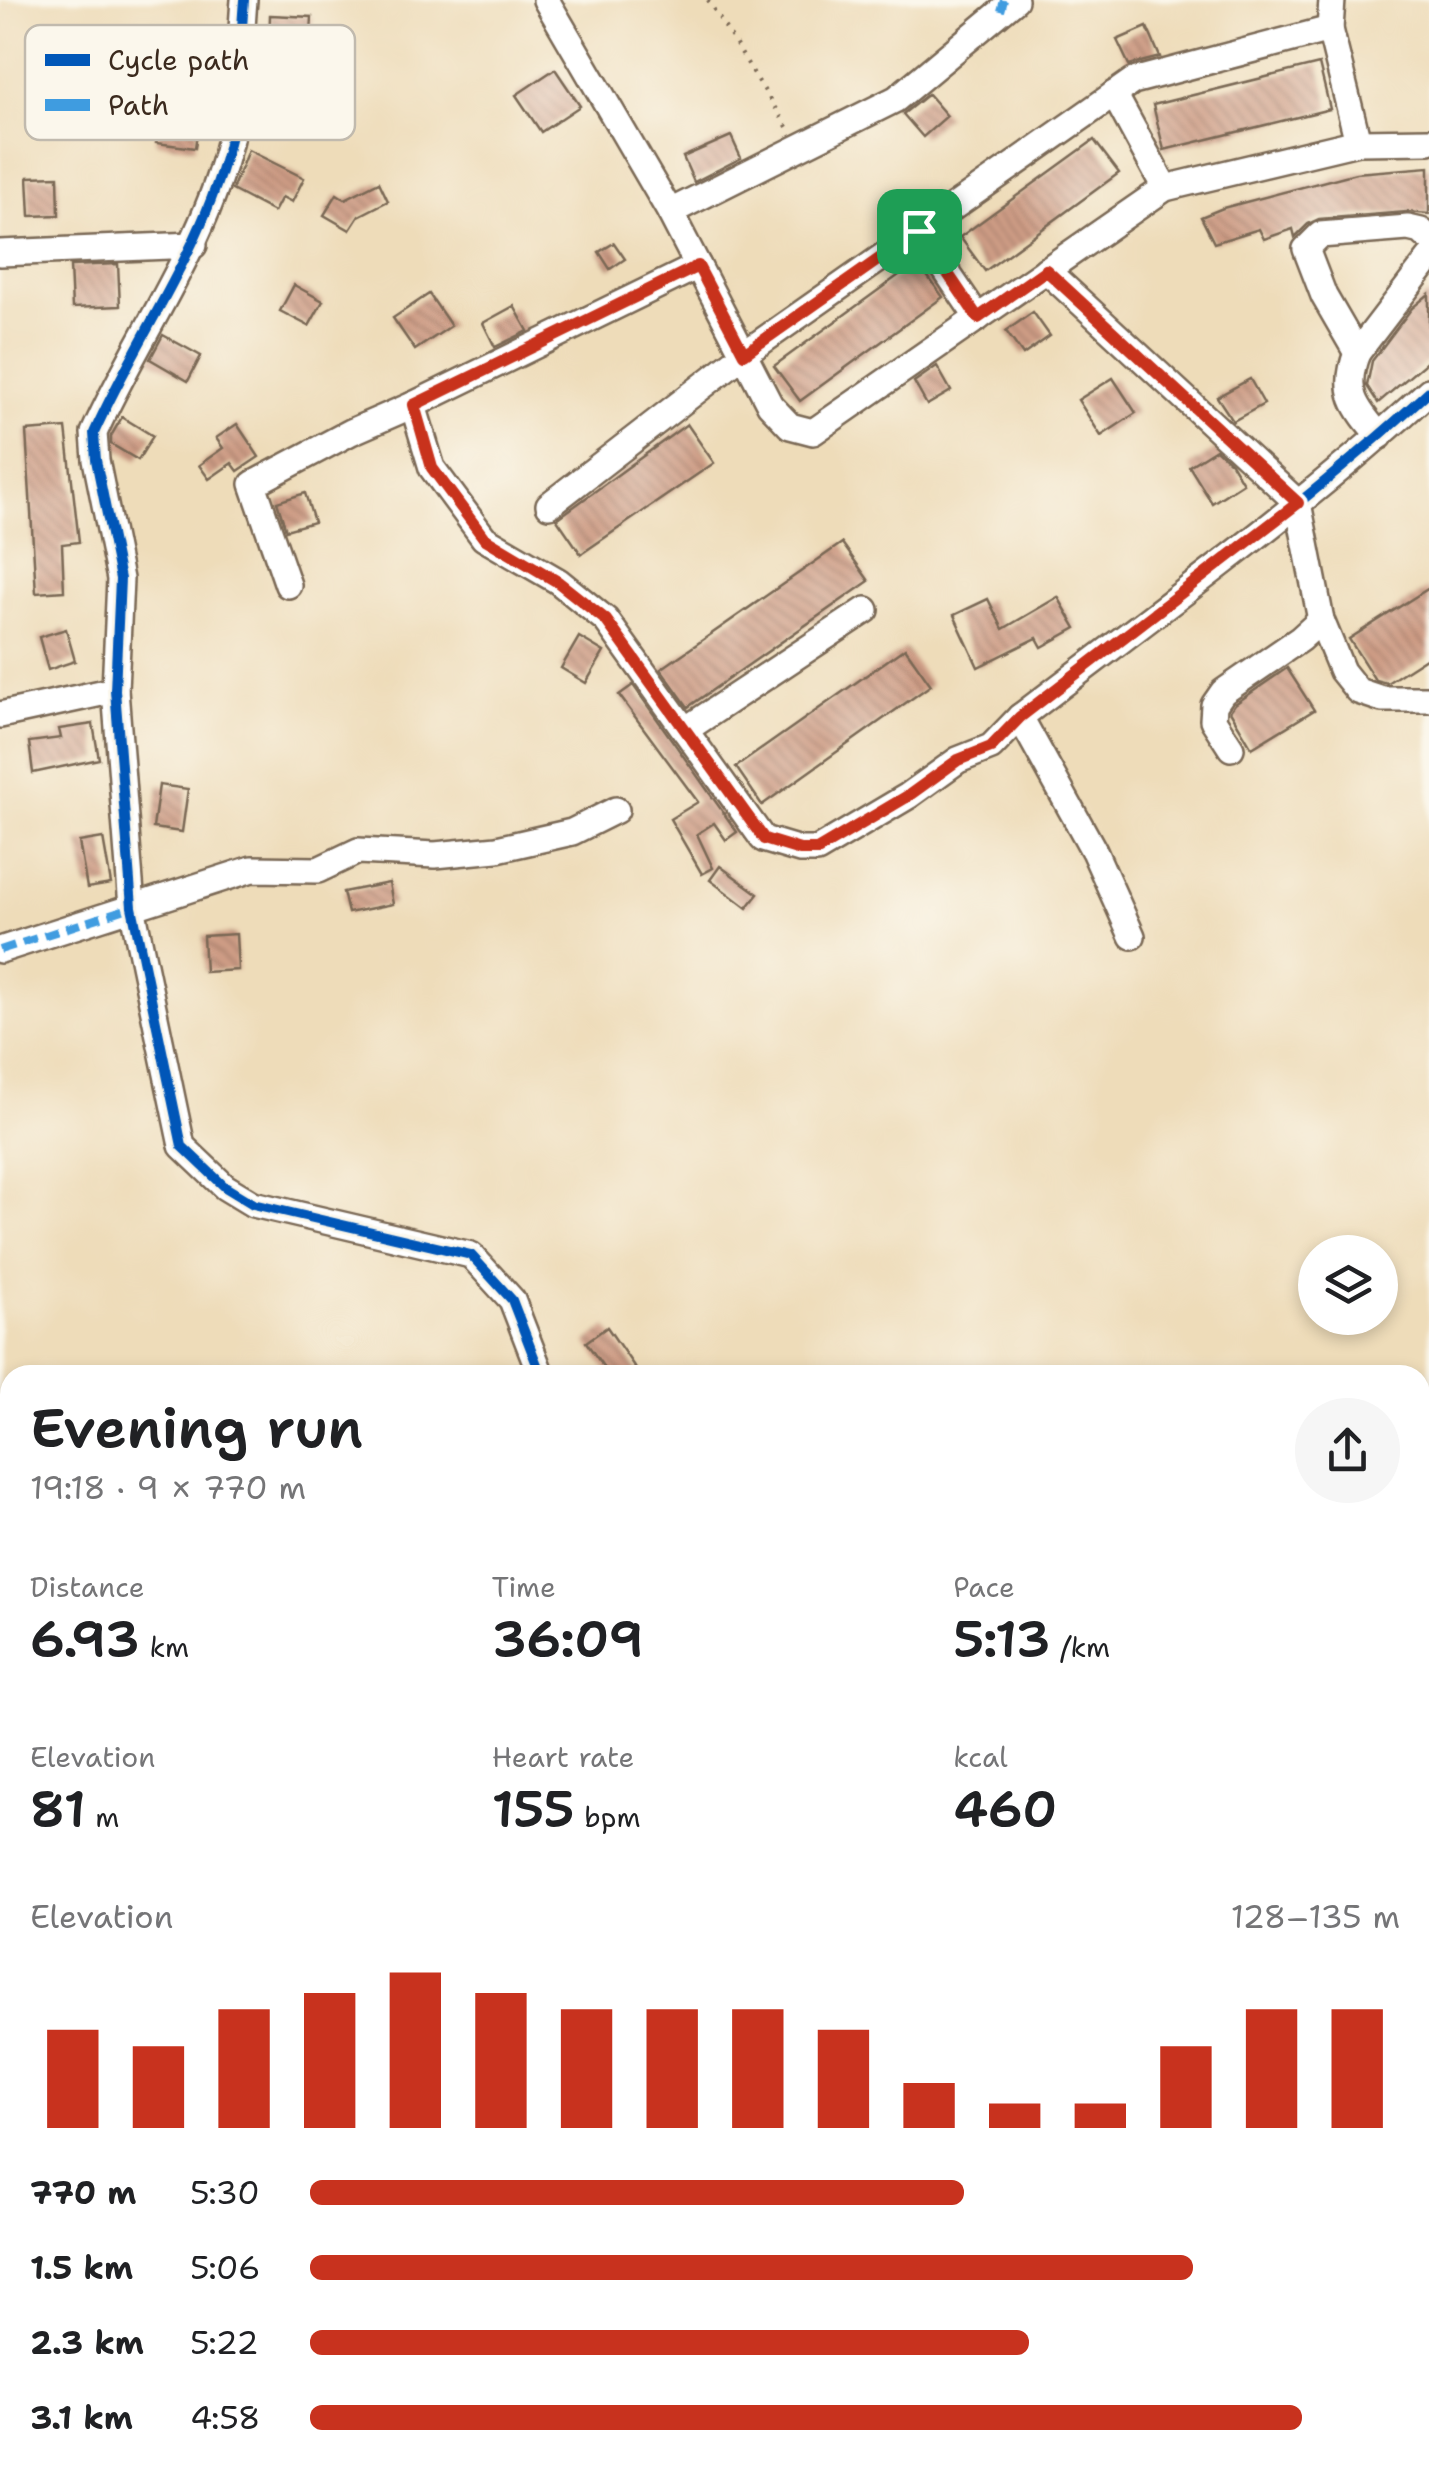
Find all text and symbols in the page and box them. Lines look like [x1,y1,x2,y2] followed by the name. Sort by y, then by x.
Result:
[25,25,355,140] legend
[108,41,250,79] text: Cycle path
[108,86,169,124] text: Path
[877,189,962,274] pin
[892,204,947,259] icon: arrive
[1298,1235,1398,1335] map controls
[1298,1235,1398,1335] button: layers
[30,1391,363,1465] text: Evening run
[1295,1398,1400,1503] button: share
[30,1466,306,1509] text: 19:18 · 9 × 770 m
[30,1568,145,1606] text: Distance
[492,1568,556,1606] text: Time
[953,1568,1015,1606] text: Pace
[30,1606,140,1673] text: 6.93
[492,1606,644,1673] text: 36:09
[953,1606,1051,1673] text: 5:13
[140,1628,189,1666] text: km
[1051,1628,1110,1666] text: /km
[30,1738,155,1776] text: Elevation
[492,1738,634,1776] text: Heart rate
[953,1738,1008,1776] text: kcal
[30,1776,86,1843] text: 81
[492,1776,575,1843] text: 155
[953,1776,1057,1843] text: 460
[86,1798,119,1836] text: m
[575,1798,641,1836] text: bpm
[30,1895,173,1938] text: Elevation
[1231,1895,1400,1938] text: 128–135 m
[30,2171,136,2214] text: 770 m
[190,2171,260,2214] text: 5:30
[30,2246,133,2289] text: 1.5 km
[190,2246,260,2289] text: 5:06
[30,2321,144,2364] text: 2.3 km
[190,2321,259,2364] text: 5:22
[30,2396,133,2439] text: 3.1 km
[190,2396,260,2439] text: 4:58

